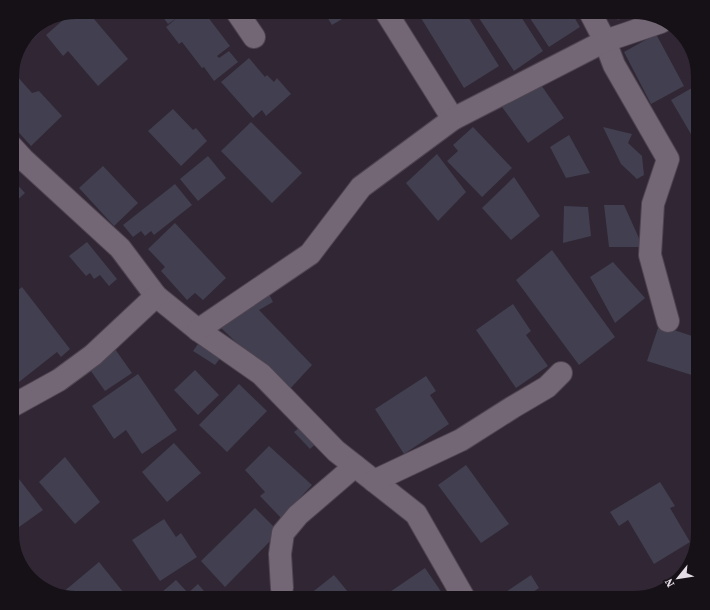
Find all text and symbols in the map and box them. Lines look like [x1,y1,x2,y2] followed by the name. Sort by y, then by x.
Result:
[658,558,698,598] north arrow
[661,576,678,590] text: N

